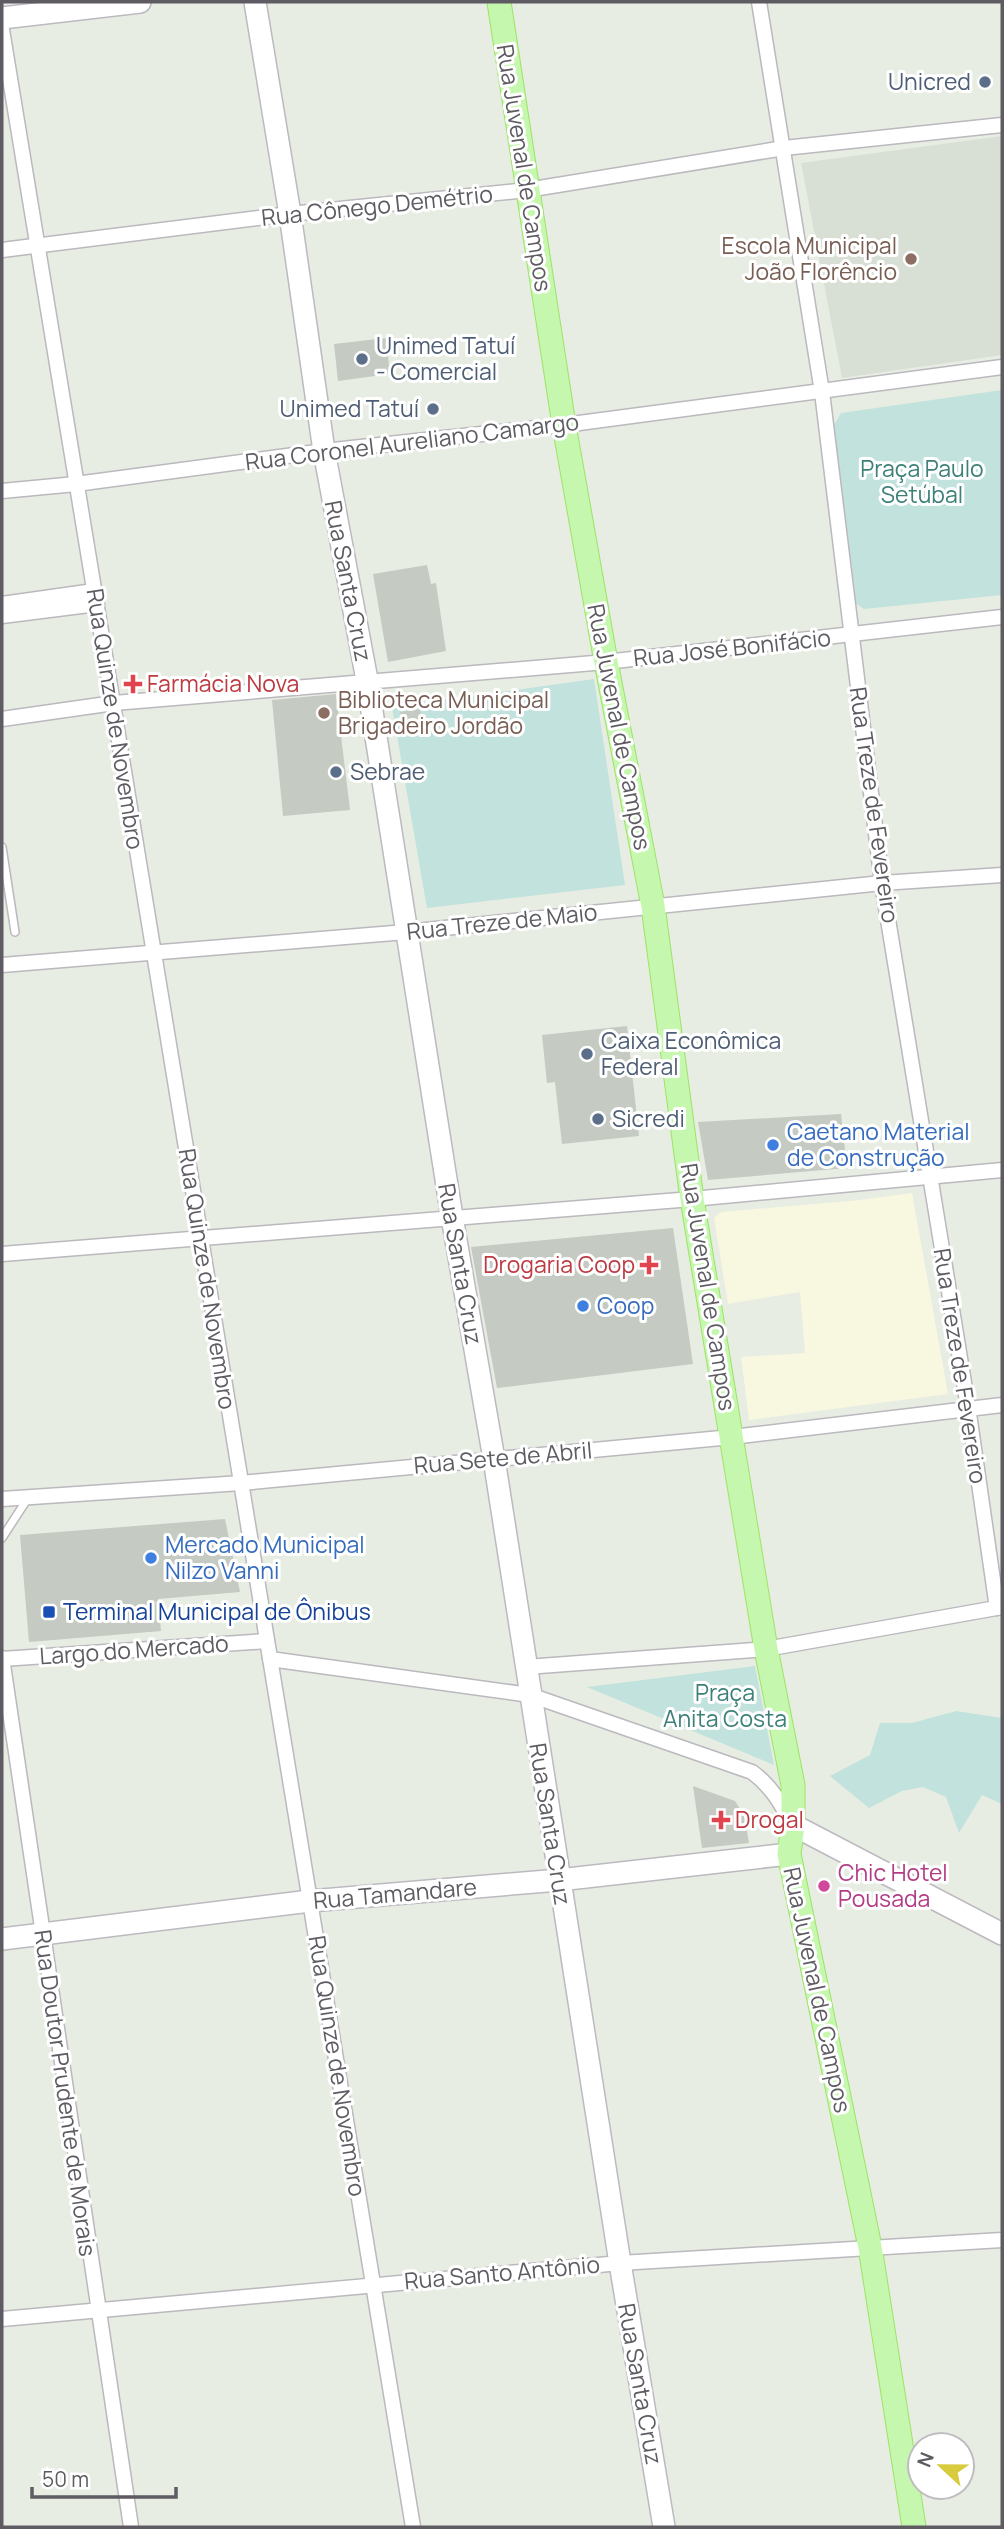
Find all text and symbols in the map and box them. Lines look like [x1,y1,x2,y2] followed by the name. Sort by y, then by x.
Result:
[490,42,560,294] street label: Rua Juvenal de Campos
[888,65,971,97] place label: Unicred
[977,74,993,90] marker: Unicred
[260,177,494,233] street label: Rua Cônego Demétrio
[722,229,897,287] place label: Escola Municipal João Florêncio
[903,251,919,267] marker: Escola Municipal João Florêncio
[376,329,515,387] place label: Unimed Tatuí - Comercial
[354,351,370,367] marker: Unimed Tatuí - Comercial
[280,392,419,424] place label: Unimed Tatuí
[425,401,441,417] marker: Unimed Tatuí
[243,405,581,477] street label: Rua Coronel Aureliano Camargo
[860,452,984,510] park label: Praça Paulo Setúbal
[318,498,380,664] street label: Rua Santa Cruz
[80,586,152,852] street label: Rua Quinze de Novembro
[580,601,660,853] street label: Rua Juvenal de Campos
[632,621,832,673] street label: Rua José Bonifácio
[147,667,299,699] place label: Farmácia Nova
[125,676,141,692] marker: Farmácia Nova
[338,683,549,741] place label: Biblioteca Municipal Brigadeiro Jordão
[843,685,907,925] street label: Rua Treze de Fevereiro
[316,705,332,721] marker: Biblioteca Municipal Brigadeiro Jordão
[350,755,425,787] place label: Sebrae
[328,764,344,780] marker: Sebrae
[405,895,599,947] street label: Rua Treze de Maio
[601,1024,781,1082] place label: Caixa Econômica Federal
[579,1046,595,1062] marker: Caixa Econômica Federal
[612,1102,685,1134] place label: Sicredi
[590,1111,606,1127] marker: Sicredi
[787,1115,970,1173] place label: Caetano Material de Construção
[765,1137,781,1153] marker: Caetano Material de Construção
[172,1146,244,1412] street label: Rua Quinze de Novembro
[674,1161,744,1413] street label: Rua Juvenal de Campos
[431,1181,491,1347] street label: Rua Santa Cruz
[927,1246,995,1486] street label: Rua Treze de Fevereiro
[483,1248,635,1280] place label: Drogaria Coop
[641,1257,657,1273] marker: Drogaria Coop
[597,1289,654,1321] place label: Coop
[575,1298,591,1314] marker: Coop
[412,1433,593,1481] street label: Rua Sete de Abril
[165,1528,365,1586] place label: Mercado Municipal Nilzo Vanni
[143,1550,159,1566] marker: Mercado Municipal Nilzo Vanni
[63,1595,371,1627] place label: Terminal Municipal de Ônibus
[41,1604,57,1620] marker: Terminal Municipal de Ônibus
[38,1626,230,1672] street label: Largo do Mercado
[663,1676,787,1734] park label: Praça Anita Costa
[522,1741,580,1907] street label: Rua Santa Cruz
[735,1803,804,1835] place label: Drogal
[713,1812,729,1828] marker: Drogal
[838,1856,948,1914] place label: Chic Hotel Pousada
[776,1864,860,2115] street label: Rua Juvenal de Campos
[312,1870,478,1916] street label: Rua Tamandare
[816,1878,832,1894] marker: Chic Hotel Pousada
[27,1928,105,2258] street label: Rua Doutor Prudente de Morais
[302,1933,374,2199] street label: Rua Quinze de Novembro
[403,2248,601,2296] street label: Rua Santo Antônio
[611,2301,671,2467] street label: Rua Santa Cruz
[906,2431,976,2501] north arrow
[911,2448,940,2471] text: N
[32,2456,175,2500] scale bar
[42,2465,89,2493] text: 50 m

